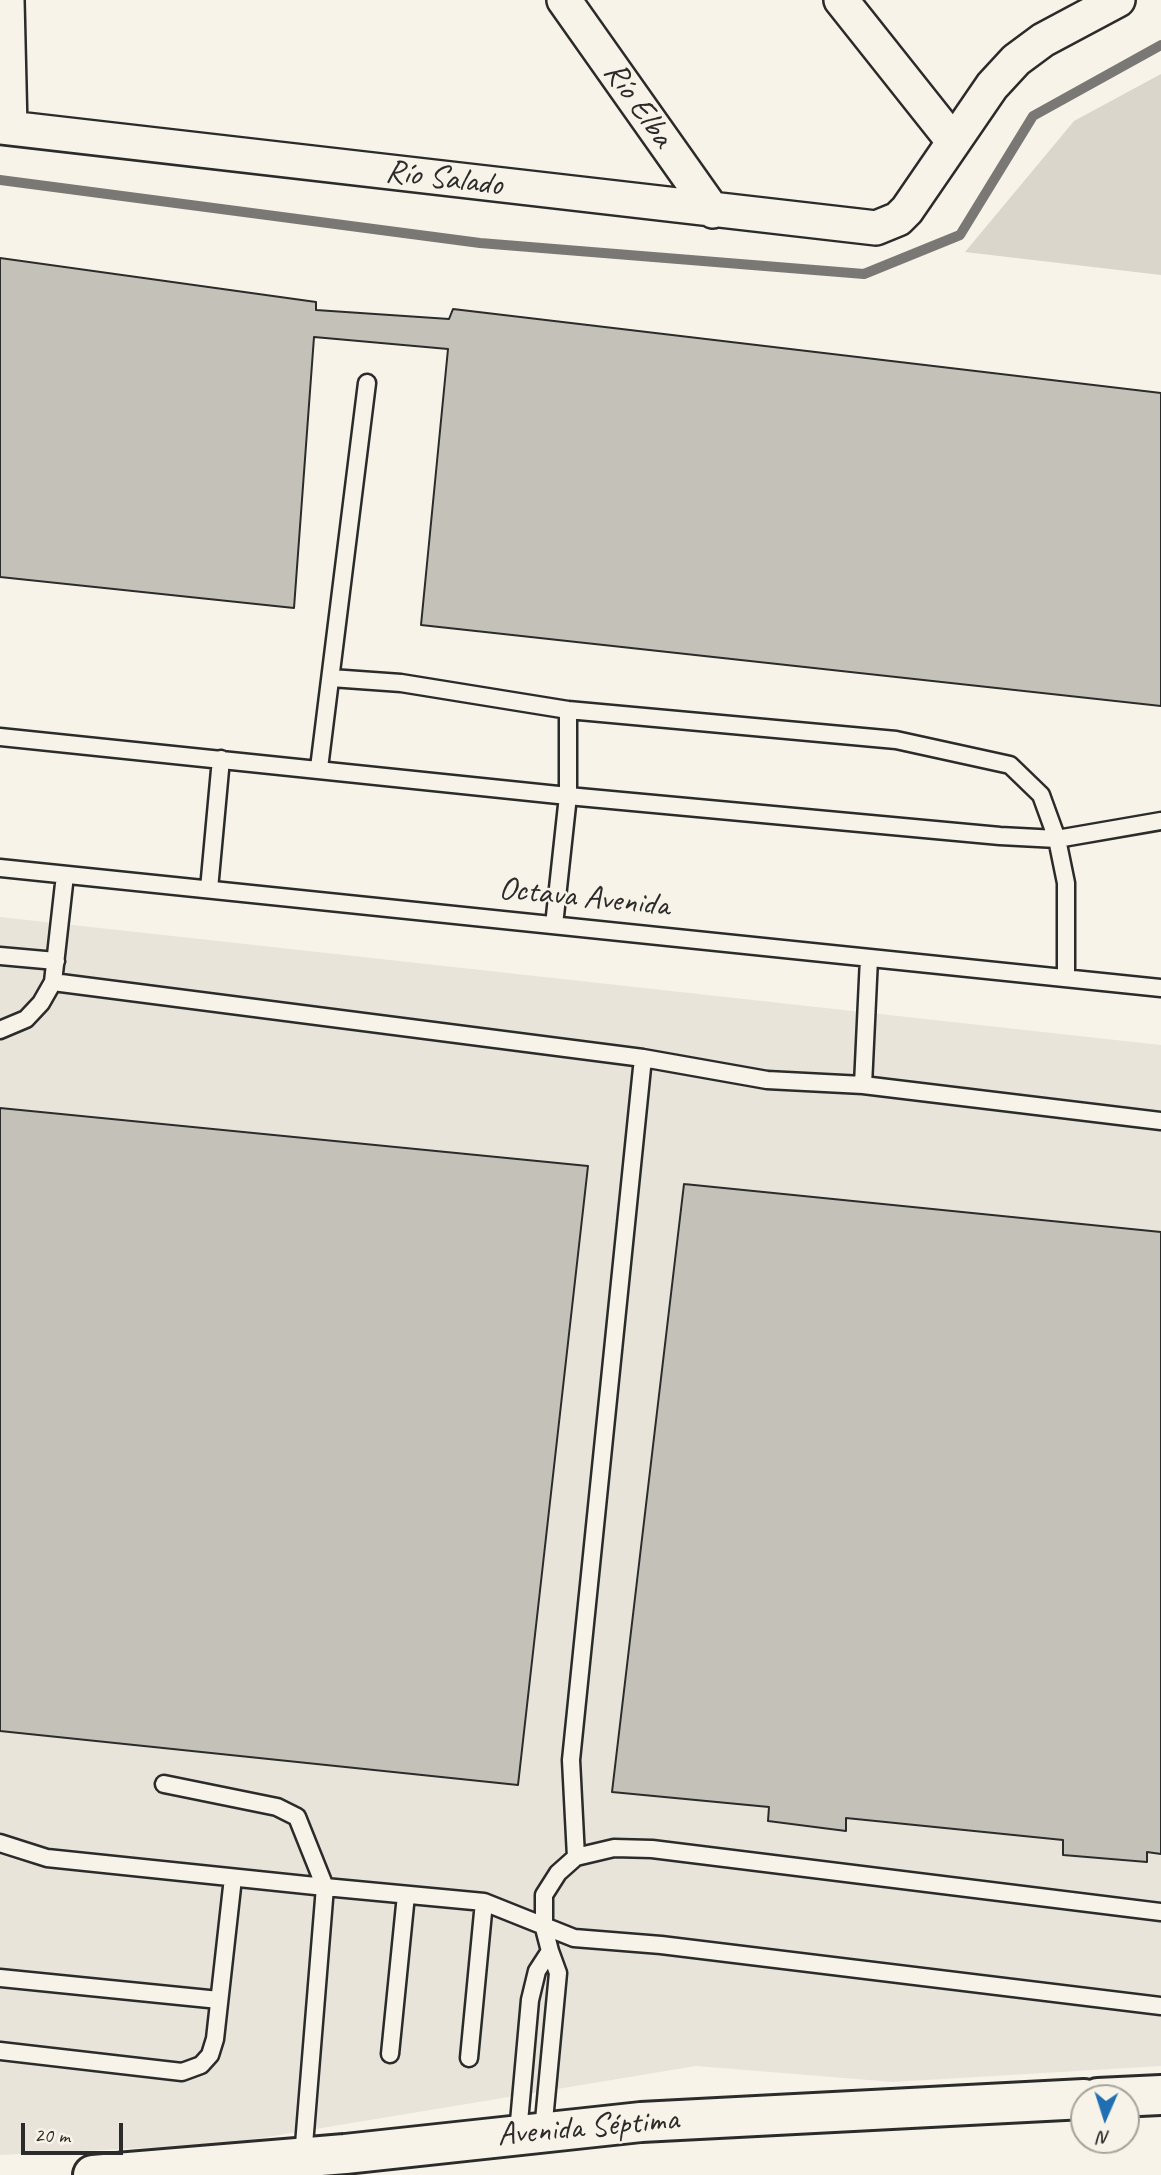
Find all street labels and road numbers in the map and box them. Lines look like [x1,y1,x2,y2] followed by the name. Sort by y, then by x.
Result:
[594,55,682,155] street label: Río Elba
[383,152,505,206] street label: Río Salado
[497,869,671,927] street label: Octava Avenida
[496,2100,680,2156] street label: Avenida Séptima

